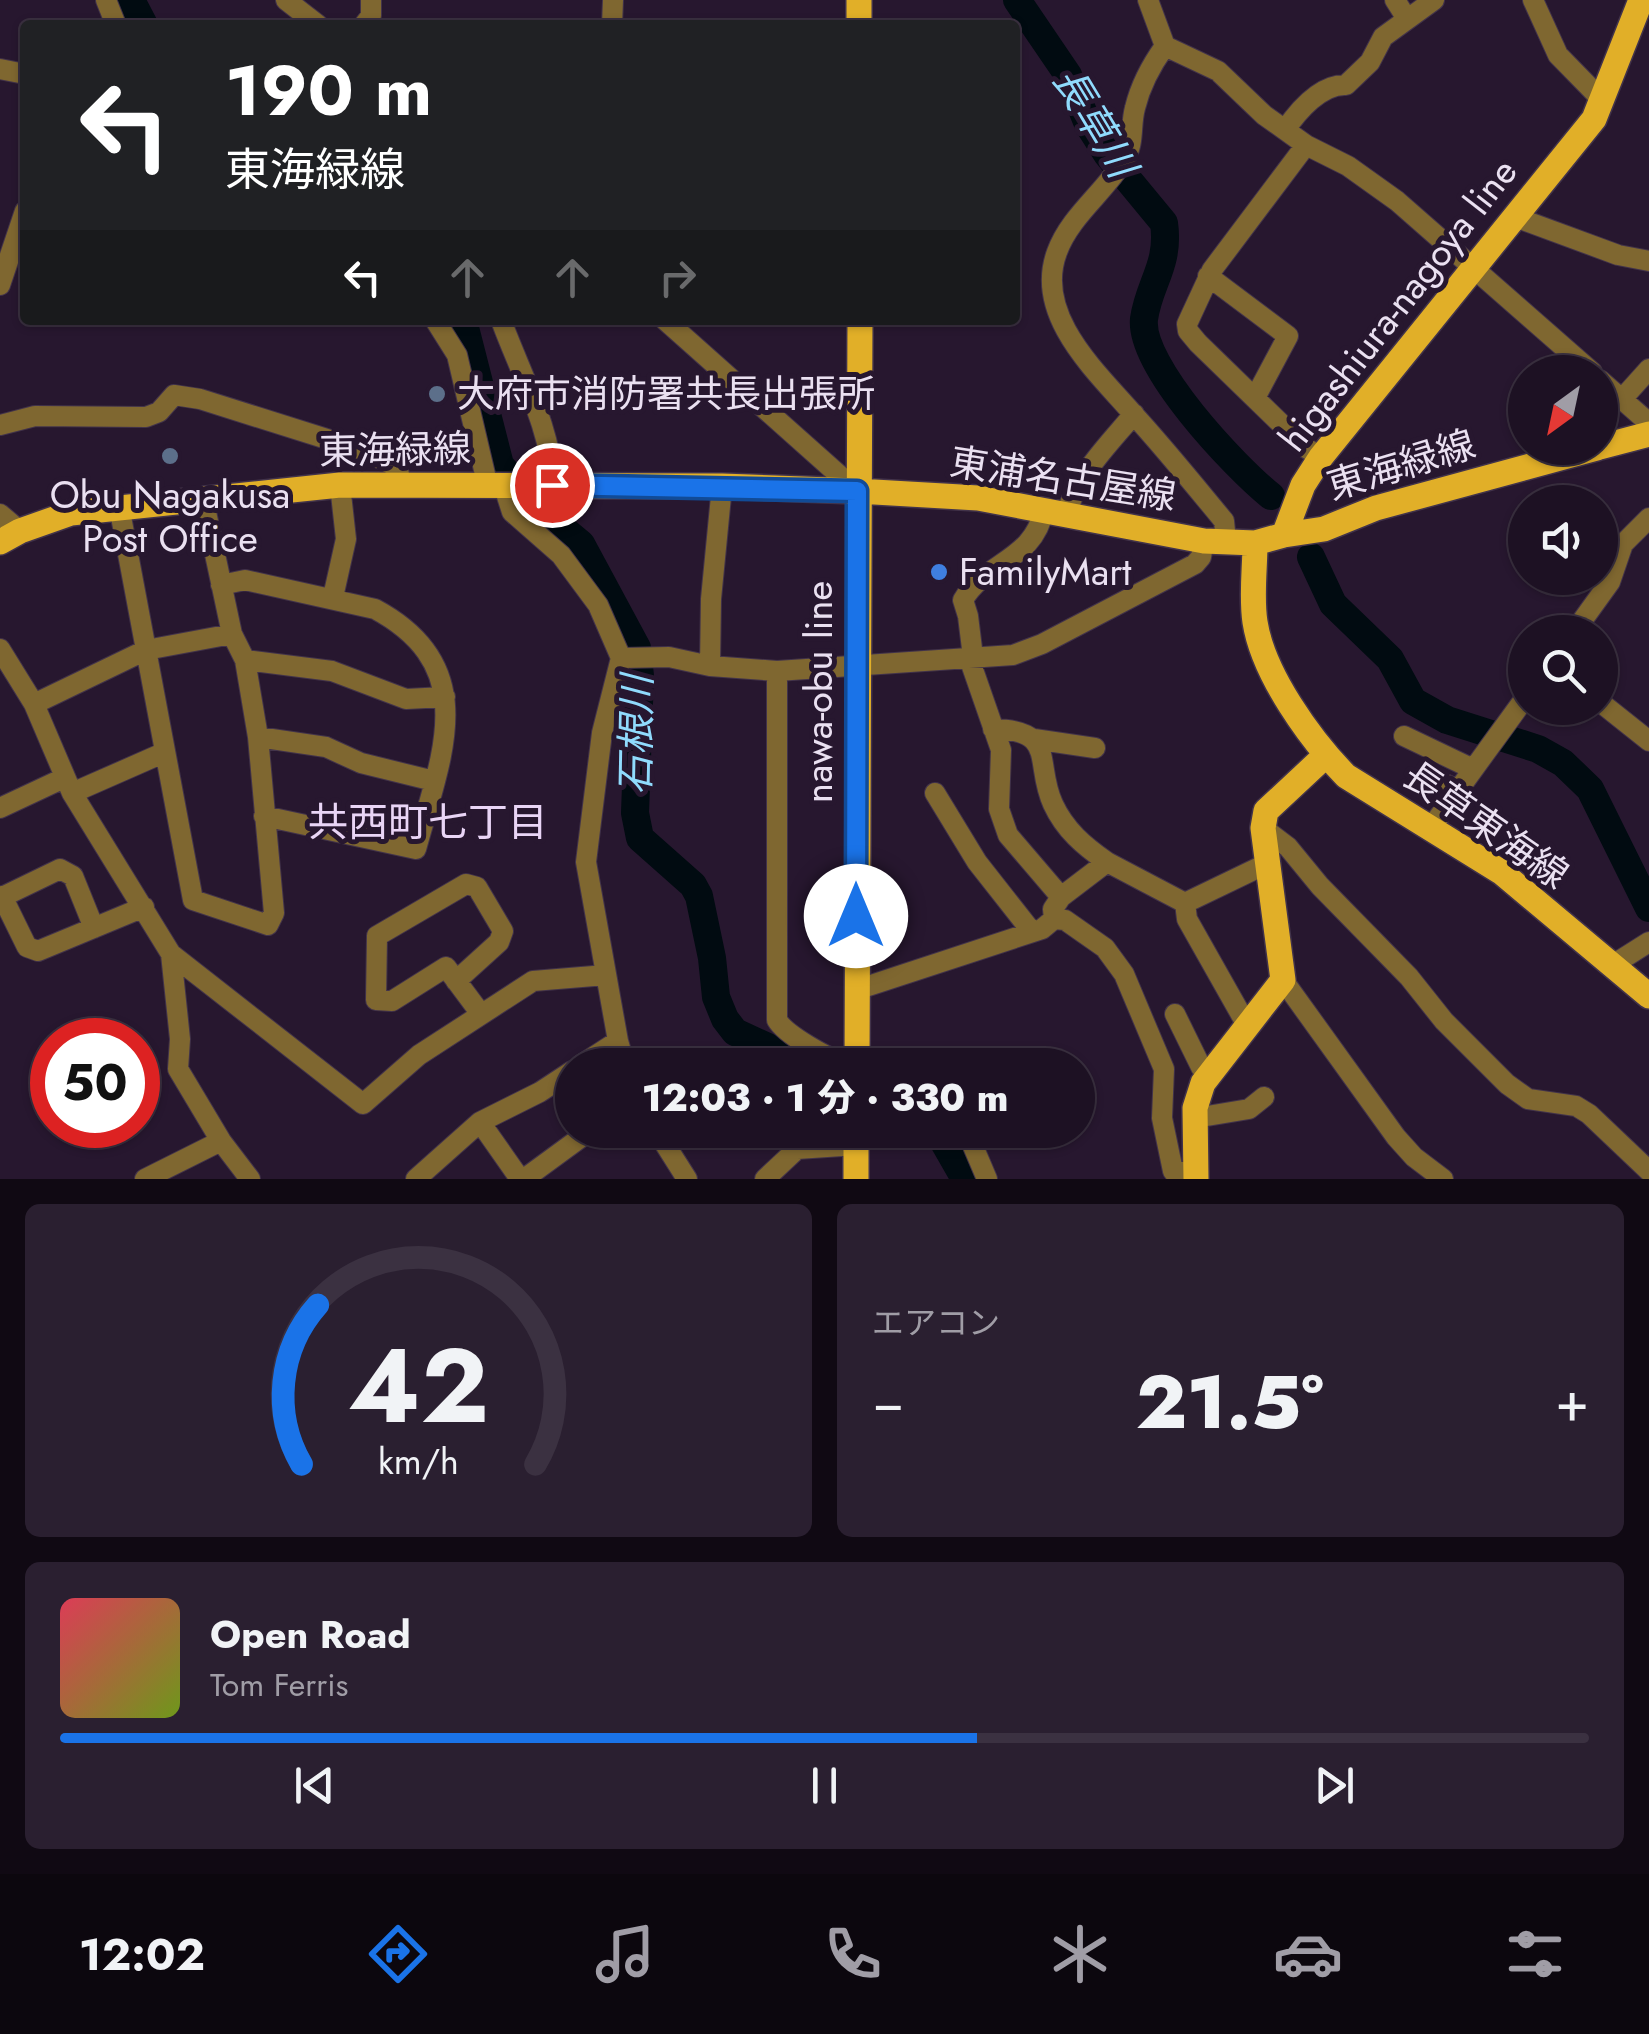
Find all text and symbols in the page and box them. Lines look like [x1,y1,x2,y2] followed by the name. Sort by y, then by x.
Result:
[225,40,432,141] text: 190 m
[1039,56,1153,192] water label: 長草川
[60,60,190,190] icon: left
[225,137,405,202] text: 東海緑線
[1265,146,1530,463] street label: higashiura-nagoya line
[335,250,390,305] icon: left
[440,250,495,305] icon: ahead
[545,250,600,305] icon: ahead
[650,250,705,305] icon: right
[1508,355,1618,465] north arrow
[1508,355,1618,725] map controls
[457,366,875,421] place label: 大府市消防署共長出張所
[426,383,448,405] marker: 大府市消防署共長出張所
[1320,416,1482,513] street label: 東海緑線
[319,421,471,478] street label: 東海緑線
[946,434,1180,524] street label: 東浦名古屋線
[510,443,595,528] pin
[159,445,181,467] marker: Obu Nagakusa Post Office
[525,458,580,513] icon: arrive
[50,467,290,566] place label: Obu Nagakusa Post Office
[1508,485,1618,595] button: sound
[959,544,1131,599] place label: FamilyMart
[928,561,950,583] marker: FamilyMart
[791,581,846,803] street label: nawa-obu line
[1508,615,1618,725] button: search
[606,671,666,795] water label: 石根川
[1393,748,1580,902] street label: 長草東海線
[308,793,548,851] district label: 共西町七丁目
[804,864,908,968] position arrow
[30,1018,160,1148] speed limit sign: 50
[642,1070,1008,1125] text: 12:03 · 1 分 · 330 m
[872,1300,1000,1346] text: エアコン
[348,1311,489,1461] text: 42
[1136,1348,1324,1456] text: 21.5°
[872,1362,904,1442] text: −
[1555,1362,1589,1442] text: +
[378,1436,459,1487] text: km/h
[210,1607,411,1662] text: Open Road
[210,1662,348,1708] text: Tom Ferris
[287,1758,342,1813] icon: previous
[797,1758,852,1813] icon: pause
[1307,1758,1362,1813] icon: next
[363,1919,433,1989] icon: directions
[590,1919,660,1989] icon: music
[818,1919,888,1989] icon: phone
[1045,1919,1115,1989] icon: climate
[1273,1919,1343,1989] icon: car
[1500,1919,1570,1989] icon: filters
[79,1922,205,1987] text: 12:02

